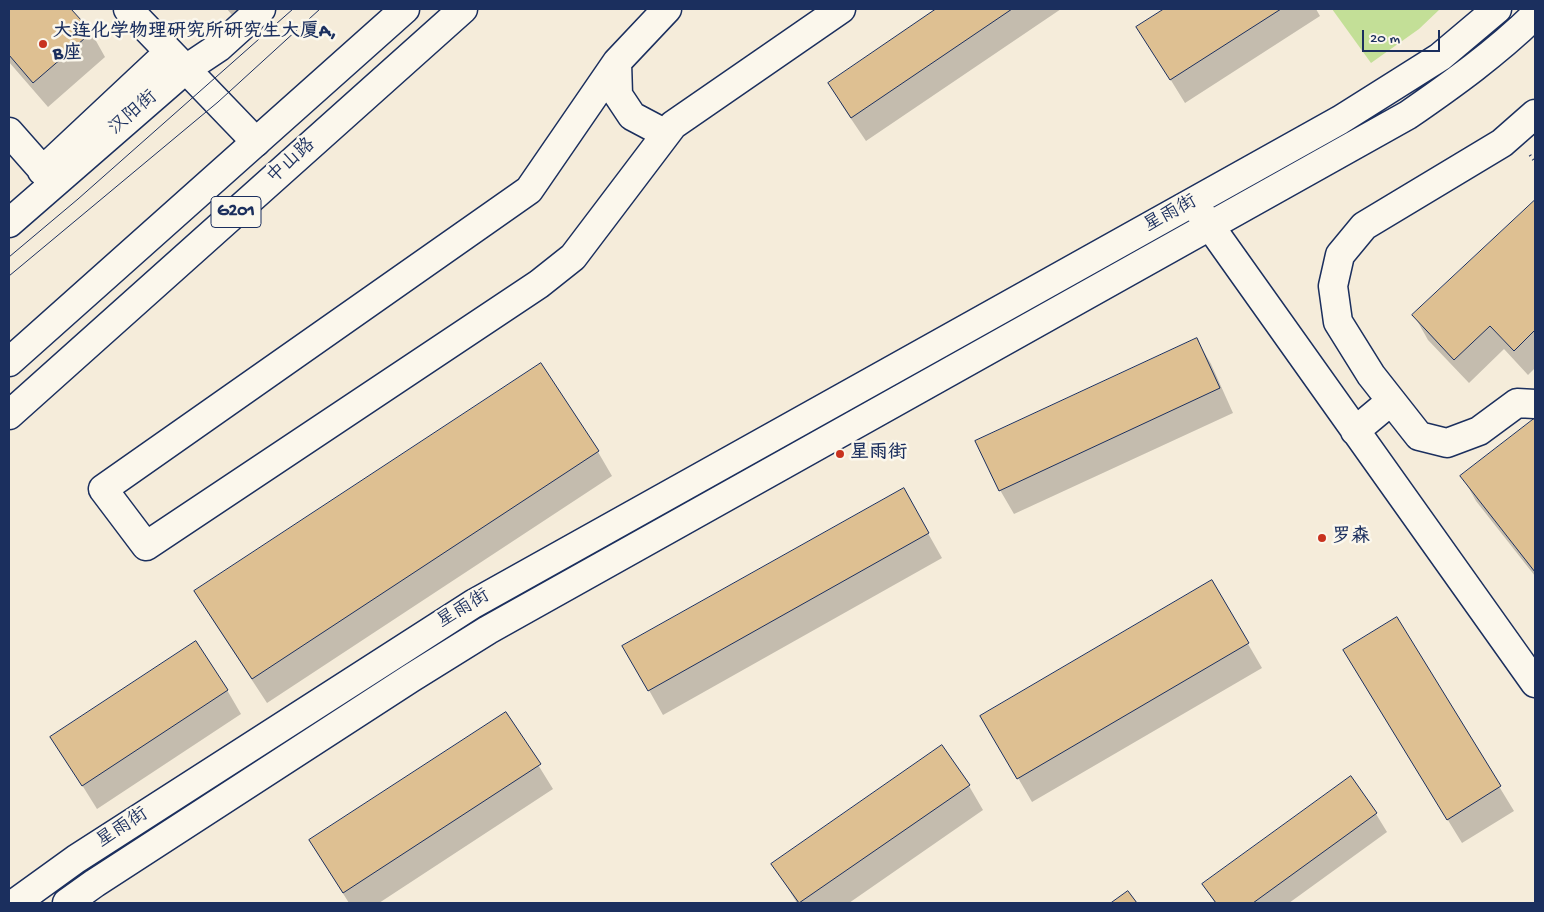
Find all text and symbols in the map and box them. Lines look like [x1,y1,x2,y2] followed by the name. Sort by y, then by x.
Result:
[1364,20,1442,52] scale bar
[53,22,336,66] place label: 大连化学物理研究所研究生大厦A, B座
[1370,30,1400,48] text: 20 m
[37,38,49,50] marker: 大连化学物理研究所研究生大厦A, B座
[105,87,163,141] street label: 汉阳街
[263,134,321,190] street label: 中山路
[1141,191,1201,239] street label: 星雨街
[211,196,261,228] road number: G201
[850,443,907,465] place label: 星雨街
[834,448,846,460] marker: 星雨街
[1332,527,1370,549] place label: 罗森
[1316,532,1328,544] marker: 罗森
[434,586,494,634] street label: 星雨街
[93,804,153,854] street label: 星雨街

